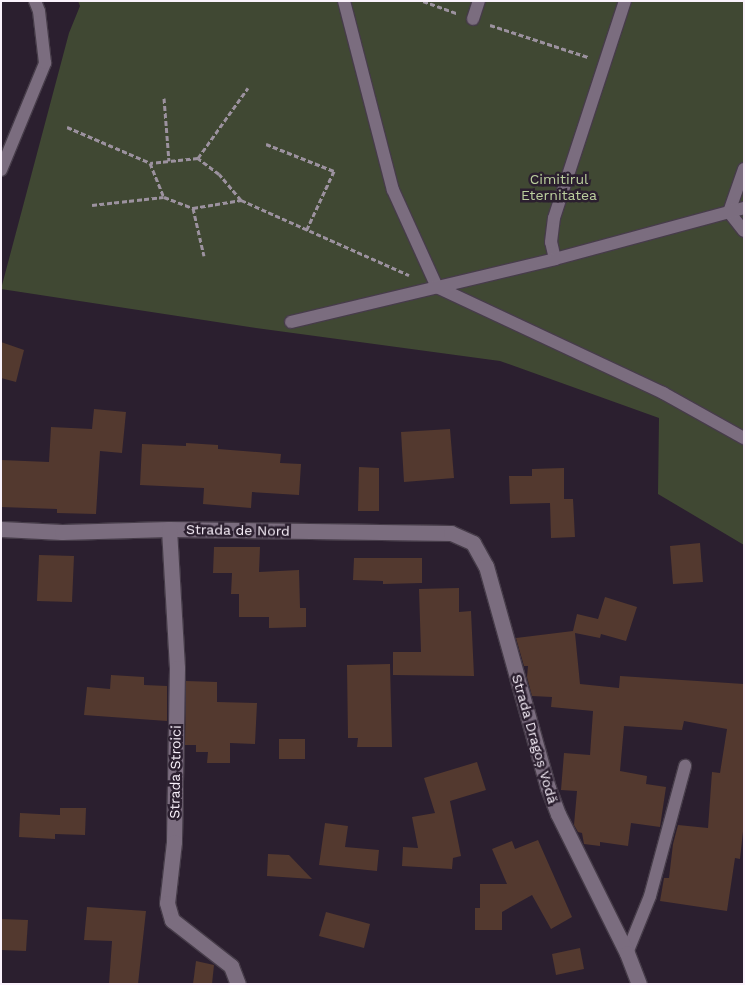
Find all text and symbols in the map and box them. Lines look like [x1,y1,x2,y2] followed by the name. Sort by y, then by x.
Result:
[521,171,597,203] park label: Cimitirul Eternitatea
[186,521,290,539] street label: Strada de Nord
[508,672,562,806] street label: Strada Dragoș Vodă
[166,725,184,819] street label: Strada Stroici

